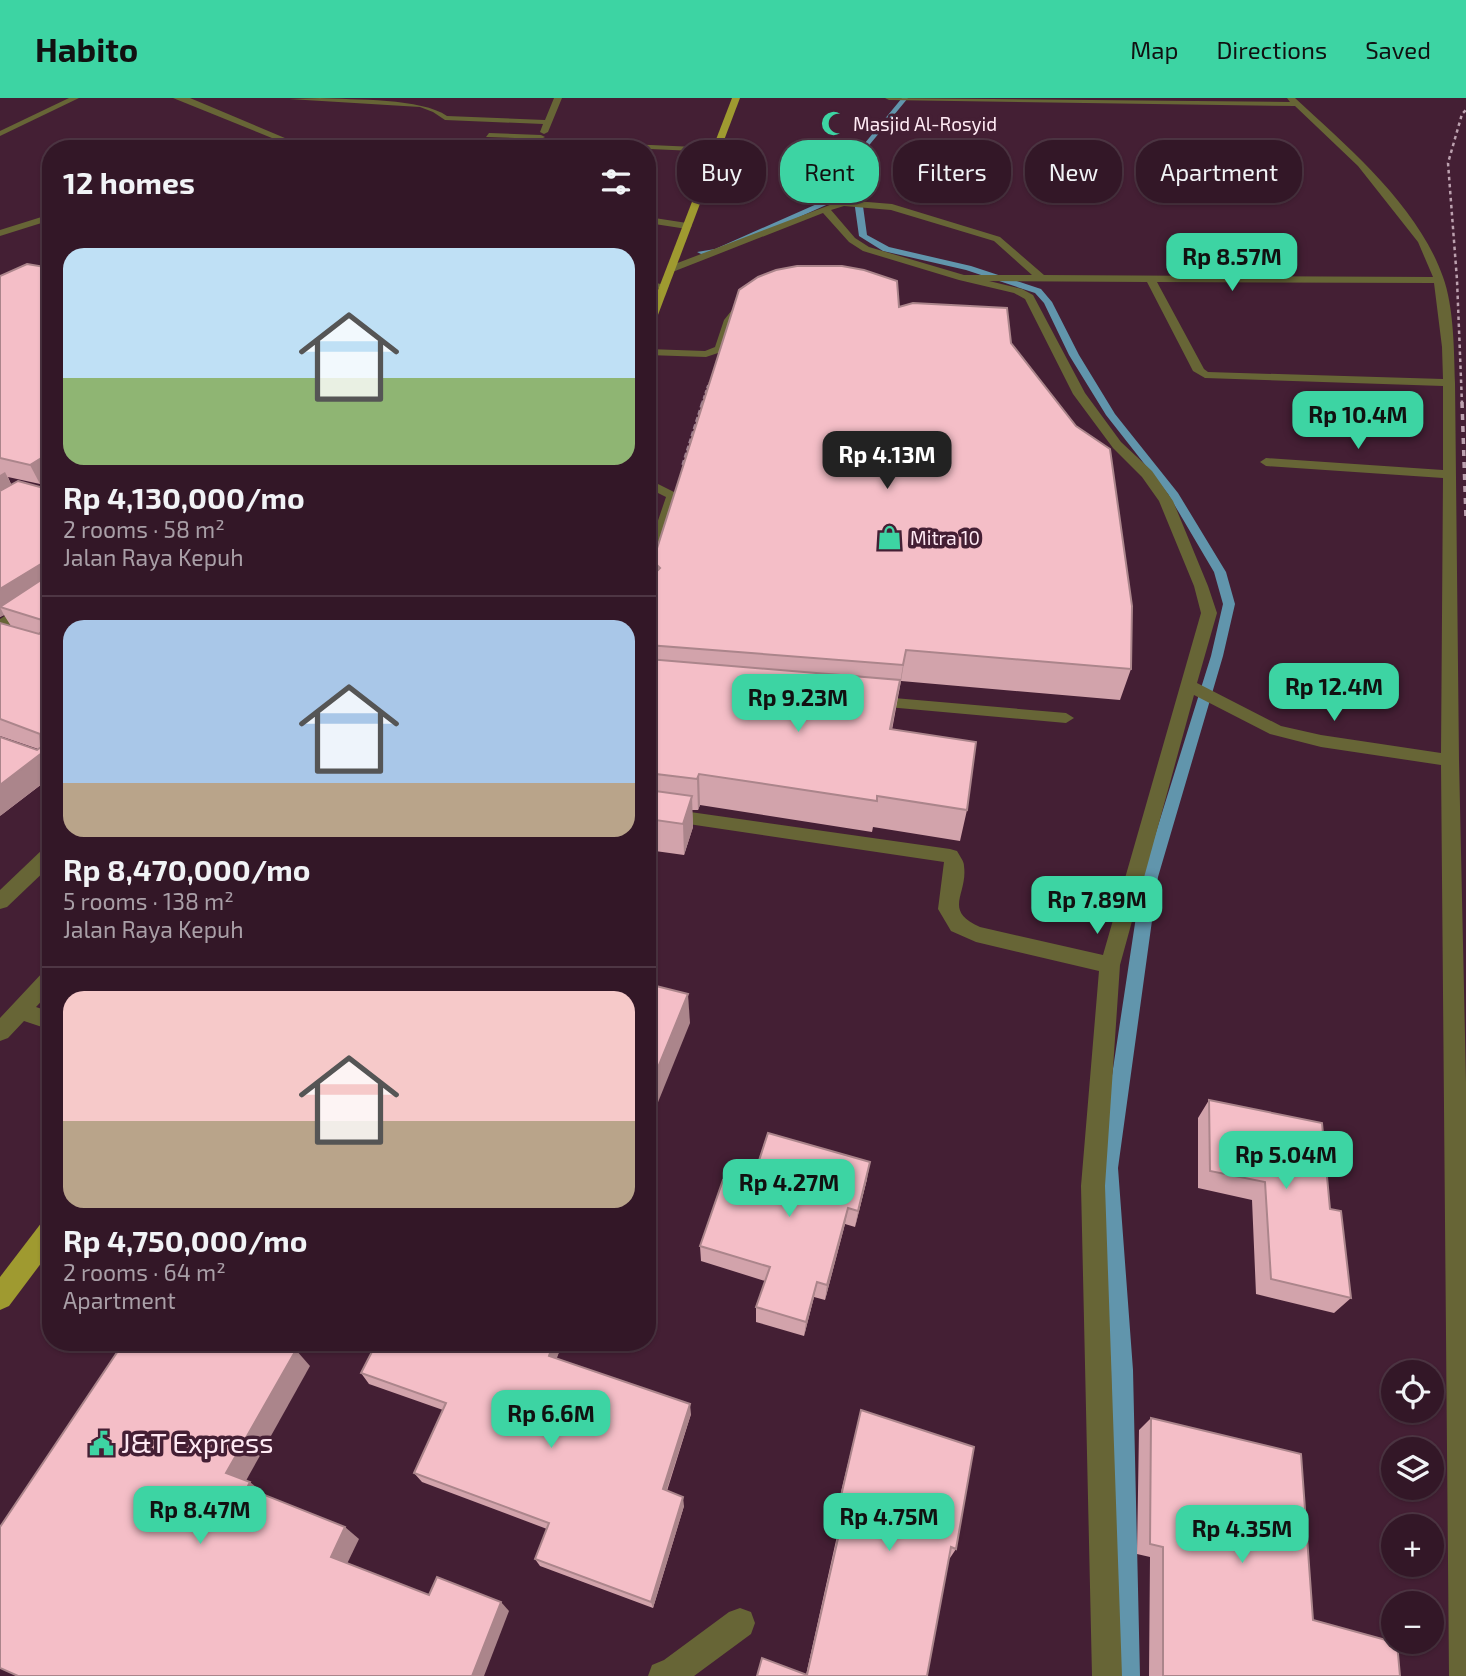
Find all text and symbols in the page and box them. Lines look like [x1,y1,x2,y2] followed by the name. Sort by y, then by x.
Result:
[35,29,138,69] text: Habito
[1130,35,1178,64] text: Map
[1216,35,1327,64] text: Directions
[1365,35,1431,64] text: Saved
[819,110,847,138] mosque icon: Masjid Al-Rosyid
[853,112,997,135] place label: Masjid Al-Rosyid
[677,140,766,203] chip: Buy
[780,140,879,203] chip: Rent
[893,140,1011,203] chip: Filters
[1025,140,1122,203] chip: New
[1136,140,1302,203] chip: Apartment
[597,163,635,201] icon: filters
[63,164,195,200] text: 12 homes
[1160,234,1304,293] pin: Rp 8.57M
[1182,242,1282,270] text: Rp 8.57M
[286,294,412,420] icon: home
[1286,392,1430,451] pin: Rp 10.4M
[1308,400,1408,428] text: Rp 10.4M
[815,432,959,491] pin: Rp 4.13M
[839,440,935,468] text: Rp 4.13M
[63,479,305,515] text: Rp 4,130,000/mo
[63,515,225,543] text: 2 rooms · 58 m²
[876,524,904,552] shop icon: Mitra 10
[910,526,980,549] place label: Mitra 10
[63,543,244,571] text: Jalan Raya Kepuh
[1262,664,1406,723] pin: Rp 12.4M
[286,666,412,792] icon: home
[1285,672,1383,700] text: Rp 12.4M
[726,674,870,734] pin: Rp 9.23M
[748,683,848,711] text: Rp 9.23M
[63,851,310,887] text: Rp 8,470,000/mo
[1025,876,1169,936] pin: Rp 7.89M
[1047,885,1147,913] text: Rp 7.89M
[63,887,234,915] text: 5 rooms · 138 m²
[63,915,244,943] text: Jalan Raya Kepuh
[286,1037,412,1163] icon: home
[1214,1132,1358,1191] pin: Rp 5.04M
[1235,1140,1337,1168] text: Rp 5.04M
[717,1160,861,1219] pin: Rp 4.27M
[739,1168,839,1196] text: Rp 4.27M
[63,1222,307,1258] text: Rp 4,750,000/mo
[63,1258,226,1286] text: 2 rooms · 64 m²
[63,1286,176,1314] text: Apartment
[1381,1360,1444,1654] map controls
[1381,1360,1444,1423] button: locate
[486,1390,616,1450] pin: Rp 6.6M
[507,1399,595,1427] text: Rp 6.6M
[121,1425,273,1459] place label: J&T Express
[87,1429,115,1457] public building icon: J&T Express
[1381,1437,1444,1500] button: layers
[128,1486,272,1546] pin: Rp 8.47M
[817,1494,961,1553] pin: Rp 4.75M
[149,1495,251,1523] text: Rp 8.47M
[839,1502,939,1530] text: Rp 4.75M
[1170,1506,1314,1565] pin: Rp 4.35M
[1192,1514,1292,1542] text: Rp 4.35M
[1381,1514,1444,1577] button: +
[1381,1591,1444,1654] button: −

